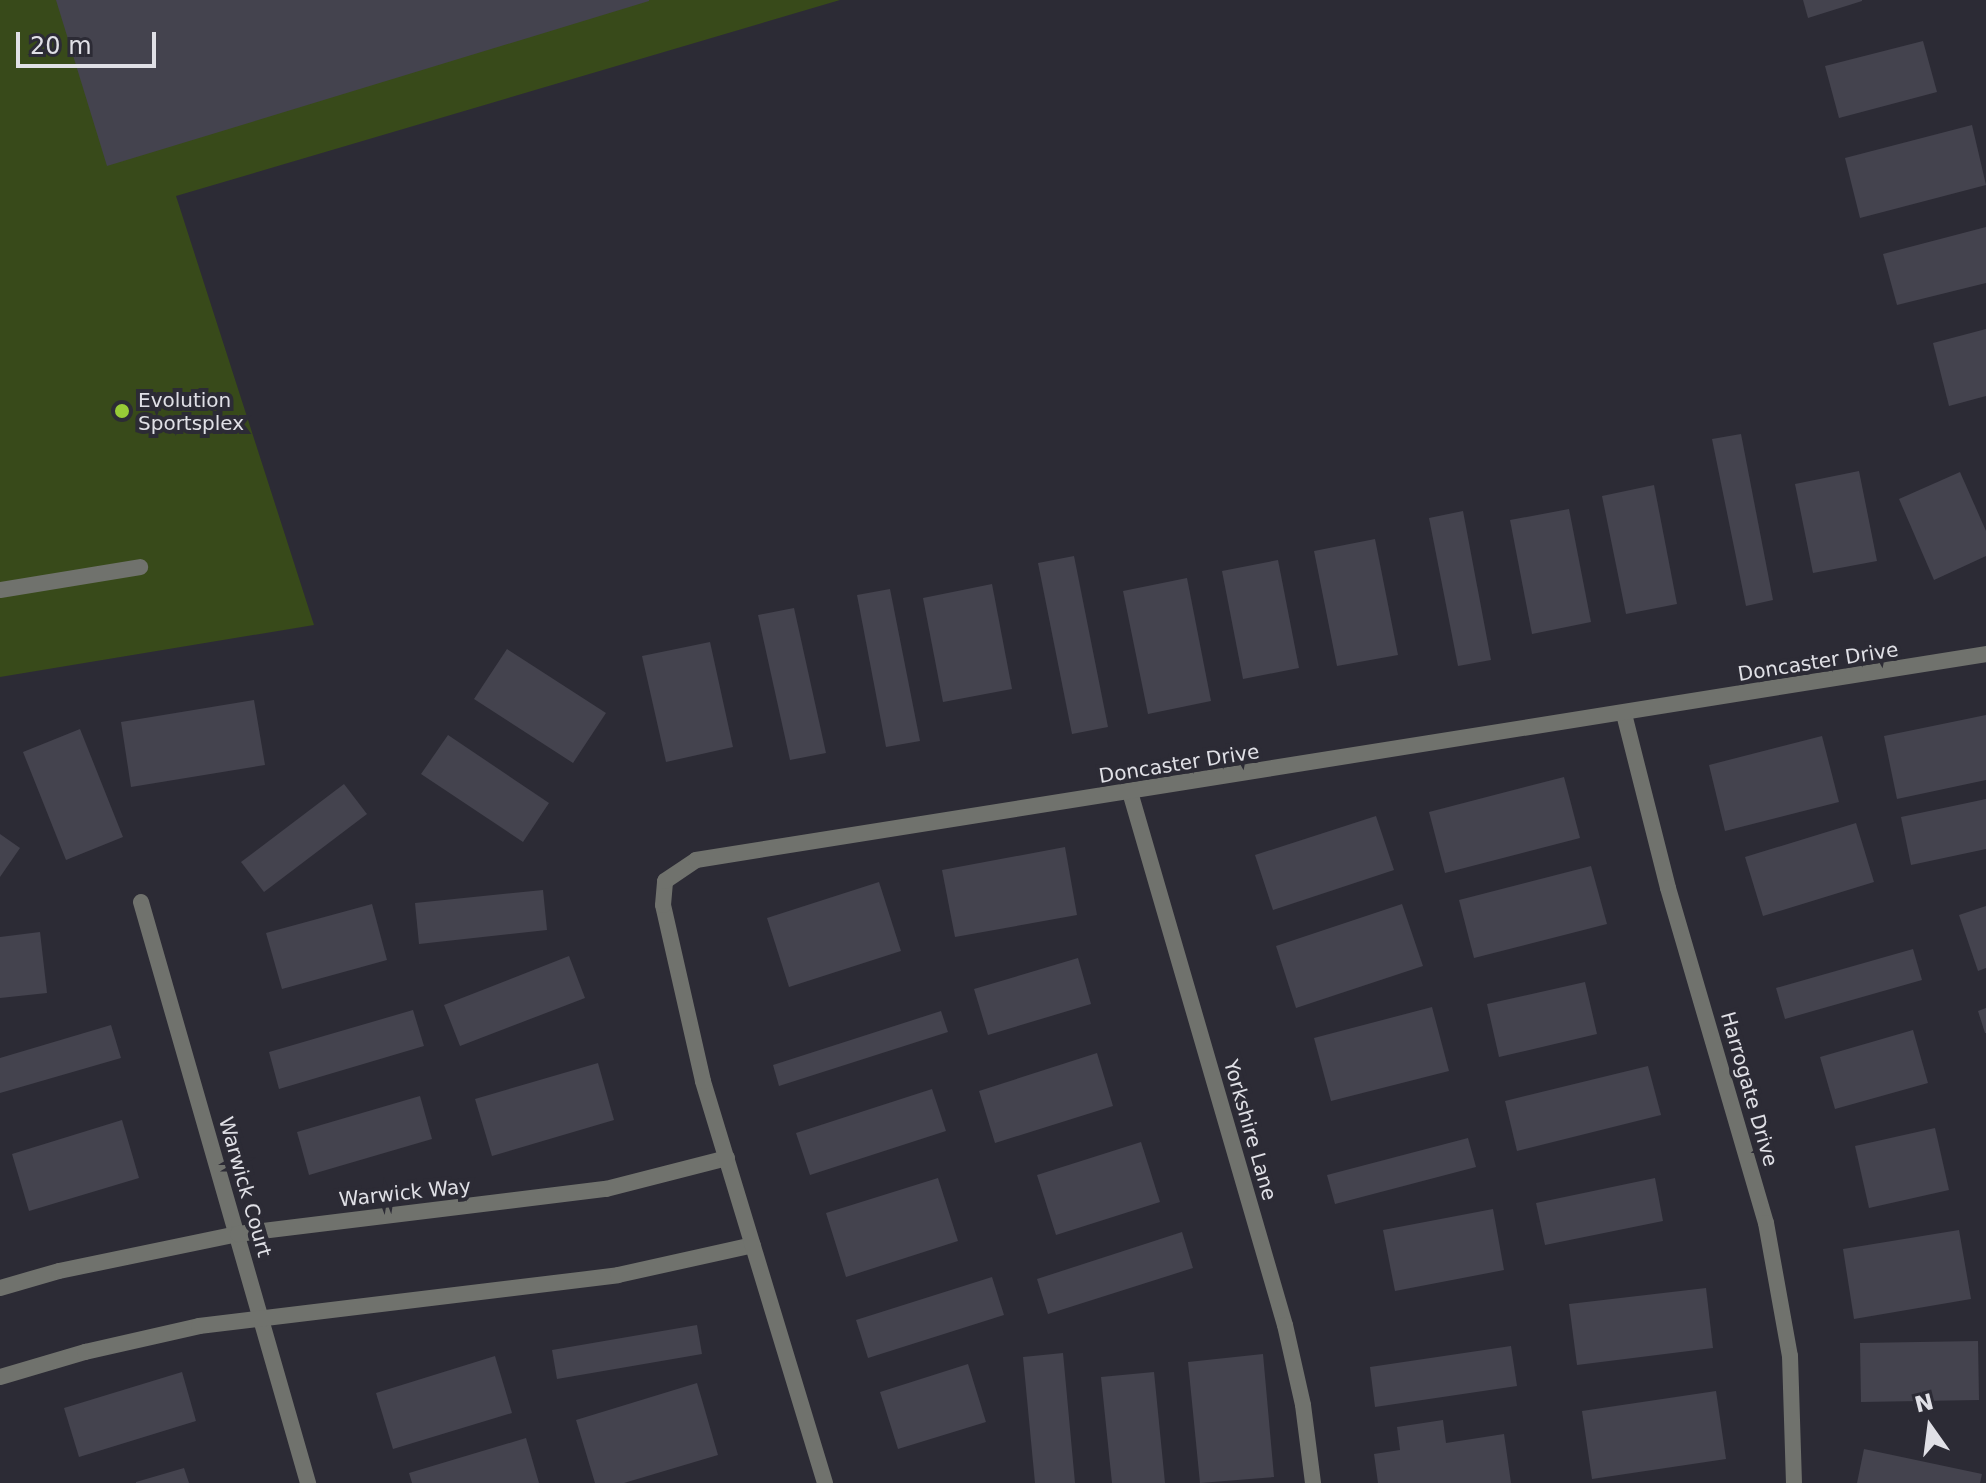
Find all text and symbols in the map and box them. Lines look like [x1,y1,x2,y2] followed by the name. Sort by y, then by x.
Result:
[20,16,160,66] scale bar
[30,32,92,60] text: 20 m
[138,388,244,435] place label: Evolution Sportsplex
[113,402,131,420] marker: Evolution Sportsplex
[1736,637,1900,687] street label: Doncaster Drive
[1097,739,1261,789] street label: Doncaster Drive
[1715,1009,1783,1169] street label: Harrogate Drive
[1218,1057,1282,1203] street label: Yorkshire Lane
[214,1114,276,1260] street label: Warwick Court
[338,1174,472,1212] street label: Warwick Way
[1890,1387,1970,1467] north arrow
[1912,1389,1936,1418] text: N

